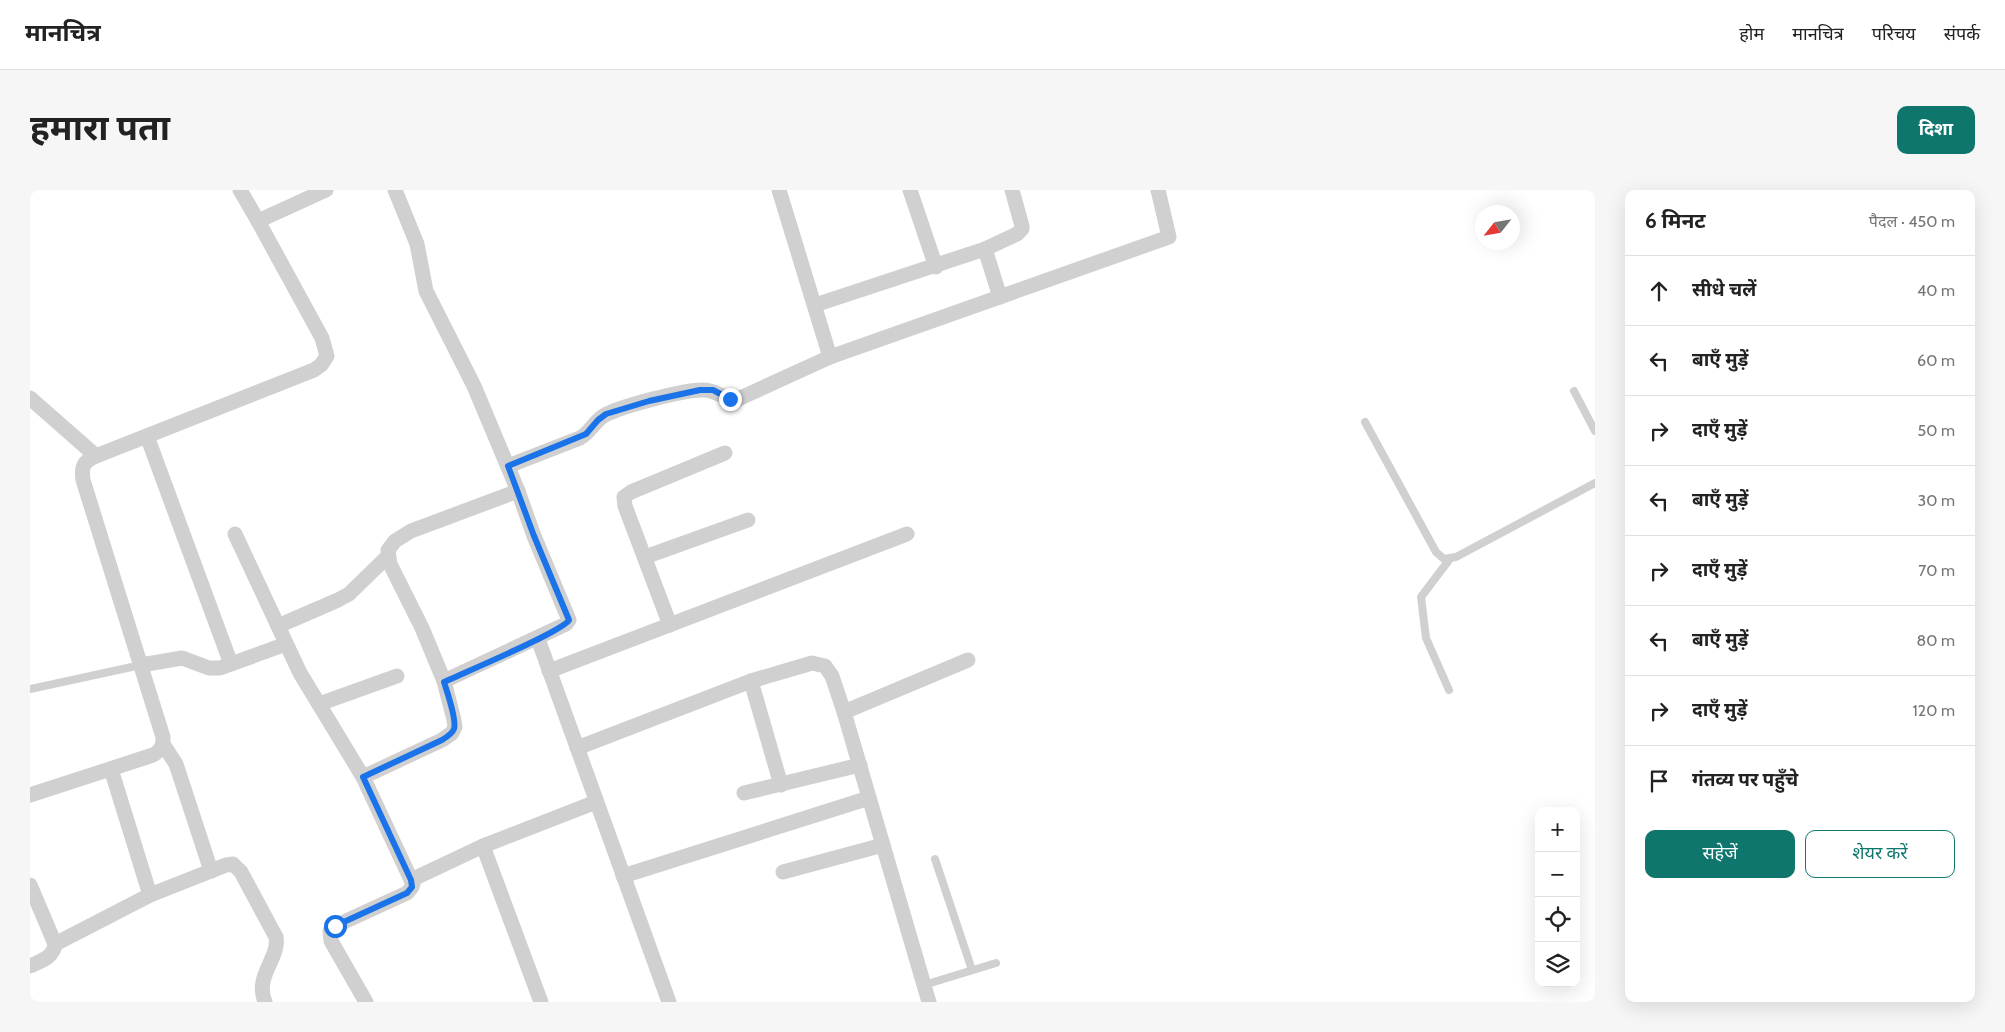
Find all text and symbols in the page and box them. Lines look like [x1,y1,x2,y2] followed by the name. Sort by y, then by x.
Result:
[25,18,101,47] text: मानचित्र
[1739,23,1764,45] text: होम
[1792,23,1844,45] text: मानचित्र
[1872,23,1916,45] text: परिचय
[1944,23,1980,45] text: संपर्क
[30,106,170,149] text: हमारा पता
[1897,106,1975,154] button: दिशा
[1475,205,1520,250] north arrow
[1645,208,1706,233] text: 6 मिनट
[1869,212,1955,231] text: पैदल · 450 m
[1645,277,1673,305] icon: ahead
[1692,278,1756,301] text: सीधे चलें
[1917,281,1955,300] text: 40 m
[1645,347,1673,375] icon: left
[1692,348,1748,371] text: बाएँ मुड़ें
[1917,351,1955,370] text: 60 m
[719,388,742,411] route end
[1645,417,1673,445] icon: right
[1692,418,1747,441] text: दाएँ मुड़ें
[1918,421,1955,440] text: 50 m
[1645,487,1673,515] icon: left
[1692,488,1748,511] text: बाएँ मुड़ें
[1918,491,1955,510] text: 30 m
[1645,557,1673,585] icon: right
[1692,558,1747,581] text: दाएँ मुड़ें
[1918,561,1955,580] text: 70 m
[1645,627,1673,655] icon: left
[1692,628,1748,651] text: बाएँ मुड़ें
[1917,631,1955,650] text: 80 m
[1645,697,1673,725] icon: right
[1692,698,1747,721] text: दाएँ मुड़ें
[1913,701,1955,720] text: 120 m
[1645,767,1673,795] icon: arrive
[1692,768,1798,791] text: गंतव्य पर पहुँचे
[1535,807,1580,987] map controls
[1535,807,1580,852] button: +
[1645,830,1795,878] button: सहेजें
[1805,830,1955,878] button: शेयर करें
[1535,852,1580,897] button: −
[1535,897,1580,942] button: locate
[324,915,347,938] route start
[1535,942,1580,987] button: layers

